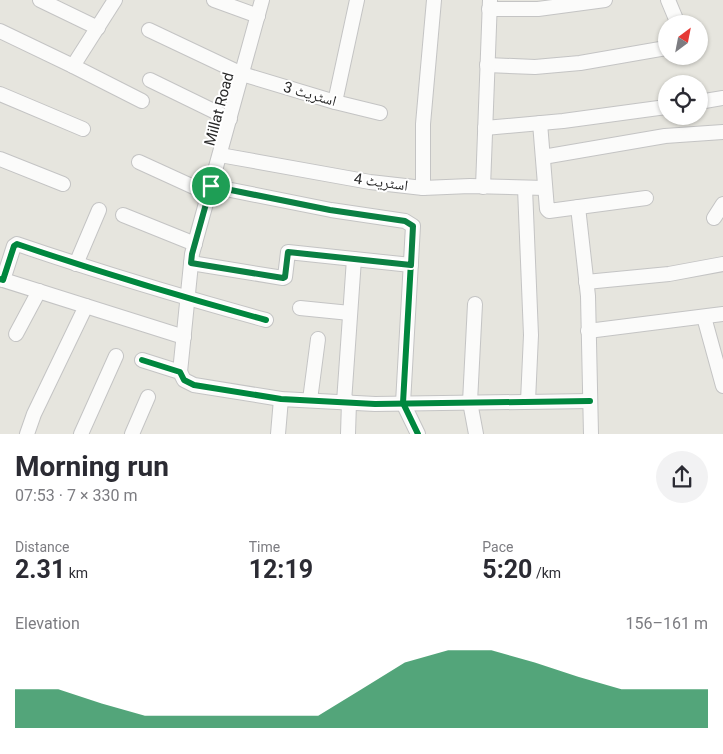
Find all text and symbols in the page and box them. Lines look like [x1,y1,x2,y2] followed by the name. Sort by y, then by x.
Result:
[658,15,708,65] north arrow
[658,15,708,125] map controls
[201,70,237,148] street label: Millat Road
[658,75,708,125] button: locate
[281,78,339,110] street label: اسٹریٹ 3
[190,165,232,207] pin
[353,169,409,195] street label: اسٹریٹ 4
[197,172,225,200] icon: arrive
[15,450,169,483] text: Morning run
[656,451,708,503] button: share
[15,486,137,505] text: 07:53 · 7 × 330 m
[15,539,70,555] text: Distance
[249,539,280,555] text: Time
[482,539,513,555] text: Pace
[15,555,65,584] text: 2.31
[249,555,313,584] text: 12:19
[482,555,532,584] text: 5:20
[65,565,88,581] text: km
[532,565,561,581] text: /km
[15,614,80,633] text: Elevation
[626,614,708,633] text: 156–161 m

